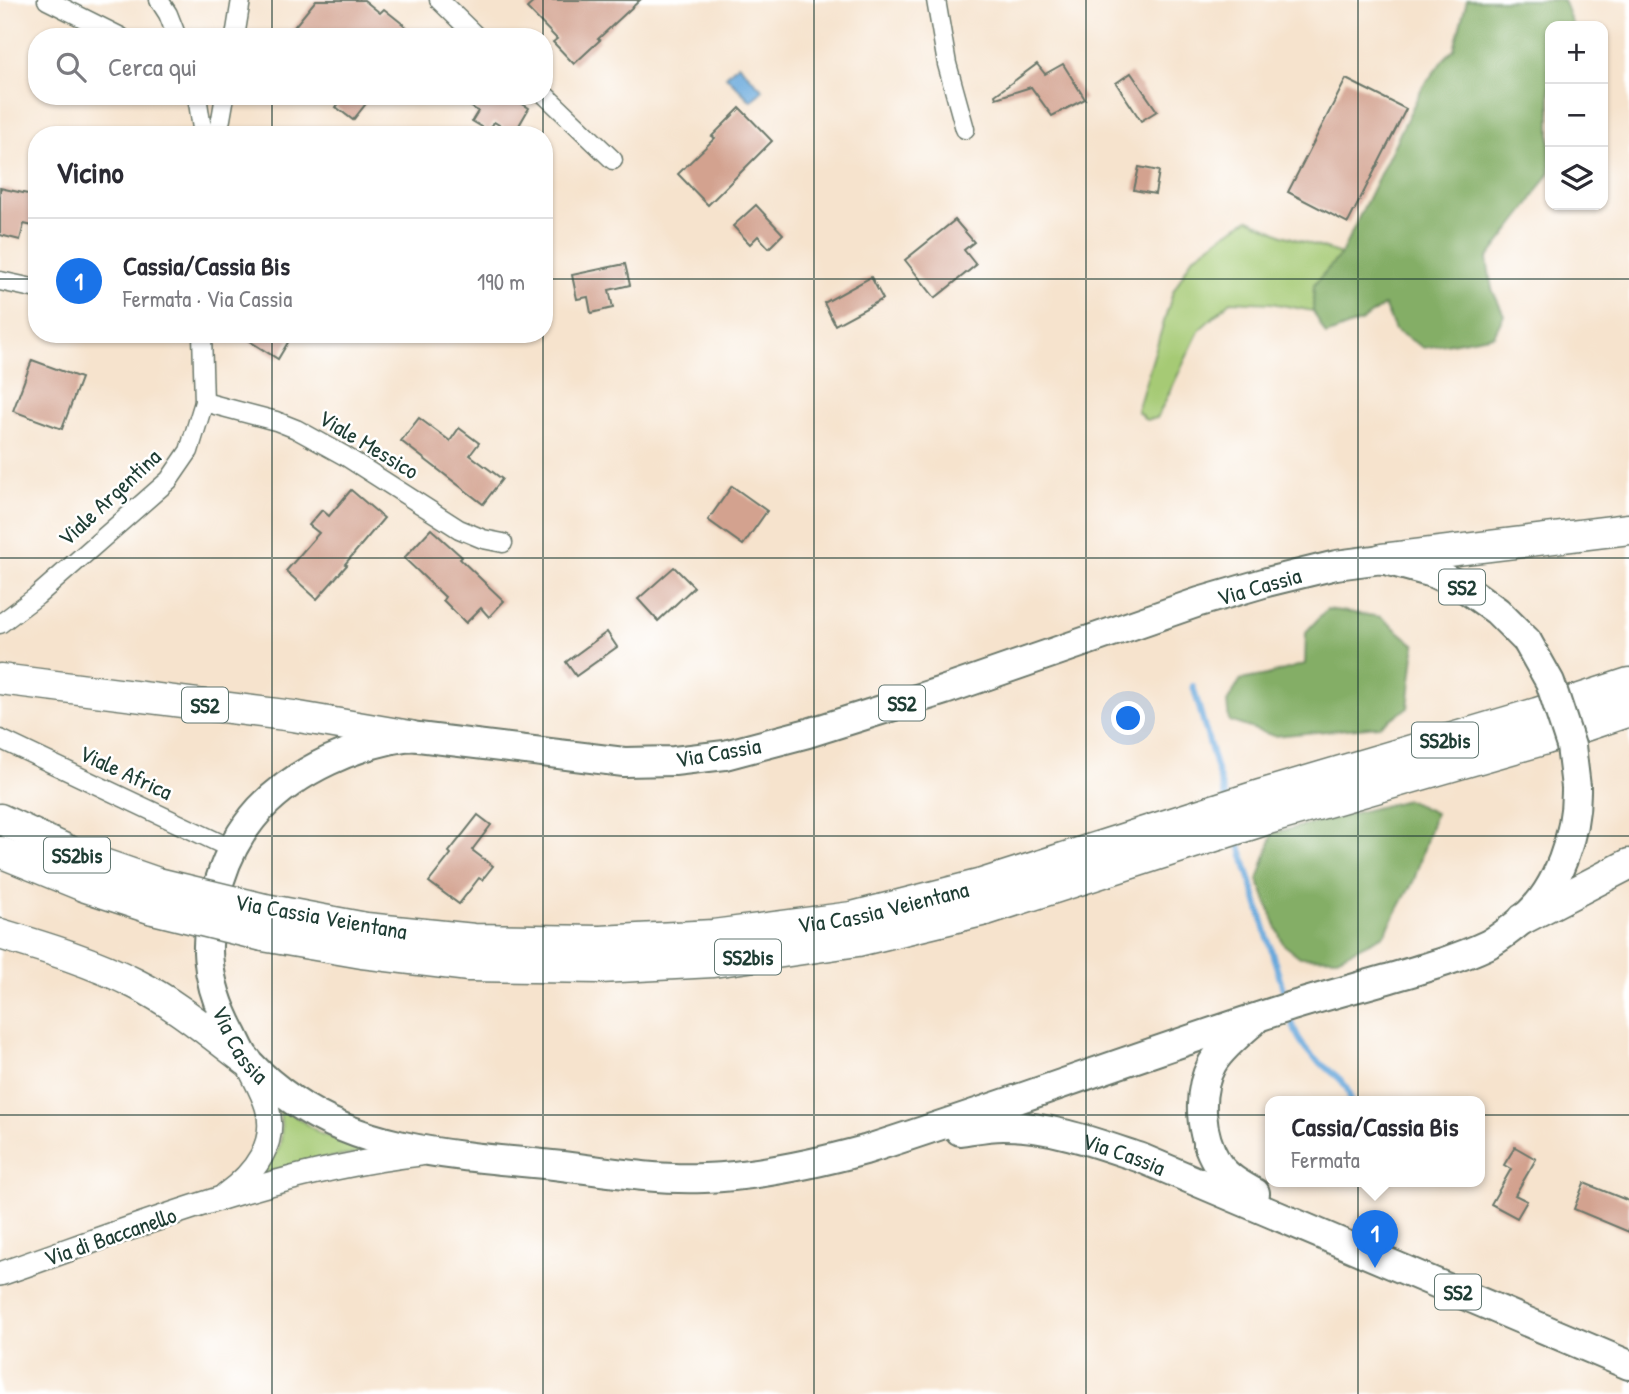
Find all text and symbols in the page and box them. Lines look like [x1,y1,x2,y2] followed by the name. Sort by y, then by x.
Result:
[1545,21,1608,210] map controls
[1545,21,1608,84] button: +
[28,28,553,105] search box
[52,48,90,86] icon: search
[108,49,197,84] text: Cerca qui
[1545,84,1608,147] button: −
[1545,147,1608,210] button: layers
[56,152,124,192] text: Vicino
[123,248,290,283] text: Cassia/Cassia Bis
[75,266,83,297] text: 1
[477,266,525,297] text: 190 m
[123,283,292,314] text: Fermata · Via Cassia
[313,402,425,486] street label: Viale Messico
[51,441,167,553] street label: Viale Argentina
[1213,559,1305,613] street label: Via Cassia
[1439,570,1485,604] road number: SS2
[879,686,925,720] road number: SS2
[182,688,228,722] road number: SS2
[1111,701,1145,735] your location
[1412,722,1478,758] road number: SS2bis
[673,729,763,775] street label: Via Cassia
[75,737,177,807] street label: Viale Africa
[44,838,110,872] road number: SS2bis
[796,873,972,939] street label: Via Cassia Veientana
[232,886,410,946] street label: Via Cassia Veientana
[715,940,781,974] road number: SS2bis
[206,1001,276,1090] street label: Via Cassia
[1265,1096,1485,1187] popup
[1292,1109,1458,1144] text: Cassia/Cassia Bis
[1079,1124,1170,1182] street label: Via Cassia
[1292,1144,1360,1175] text: Fermata
[40,1199,180,1273] street label: Via di Baccanello
[1352,1210,1398,1268] pin: 1
[1435,1274,1481,1310] road number: SS2

